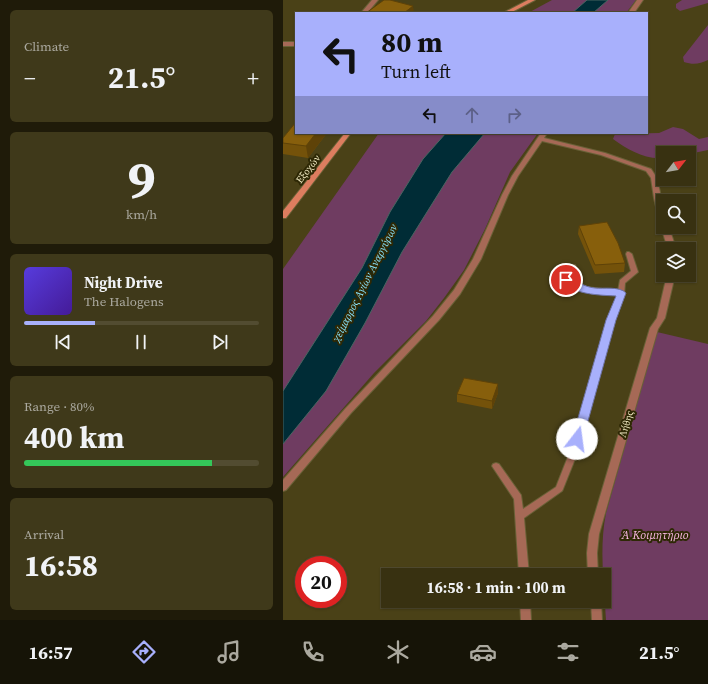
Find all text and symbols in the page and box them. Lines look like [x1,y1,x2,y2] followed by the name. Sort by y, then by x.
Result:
[381,23,443,61] text: 80 m
[315,28,367,80] icon: left
[24,38,69,55] text: Climate
[108,57,175,98] text: 21.5°
[381,59,451,84] text: Turn left
[24,63,36,93] text: −
[247,63,259,93] text: +
[419,104,441,126] icon: left
[461,104,483,126] icon: ahead
[503,104,525,126] icon: right
[127,144,156,215] text: 9
[656,146,696,186] north arrow
[656,146,696,282] map controls
[293,152,323,186] street label: Εξοχών
[656,194,696,234] button: search
[126,206,157,223] text: km/h
[328,221,402,345] water label: χείμαρρος Αγίων Αναργύρων
[656,242,696,282] button: layers
[549,263,583,297] pin
[555,269,577,291] icon: arrive
[84,272,163,293] text: Night Drive
[84,293,164,310] text: The Halogens
[52,331,74,353] icon: previous
[130,331,152,353] icon: pause
[209,331,231,353] icon: next
[24,398,95,415] text: Range · 80%
[616,409,636,439] street label: Λήθης
[24,417,124,458] text: 400 km
[556,418,598,460] position arrow
[24,526,64,543] text: Arrival
[620,527,689,543] park label: Ά Κοιμητήριο
[24,545,98,586] text: 16:58
[295,556,347,608] speed limit sign: 20
[427,577,566,598] text: 16:58 · 1 min · 100 m
[130,638,158,666] icon: directions
[215,638,243,666] icon: music
[299,638,327,666] icon: phone
[384,638,412,666] icon: climate
[469,638,497,666] icon: car
[554,638,582,666] icon: filters
[28,640,73,665] text: 16:57
[639,640,679,665] text: 21.5°

